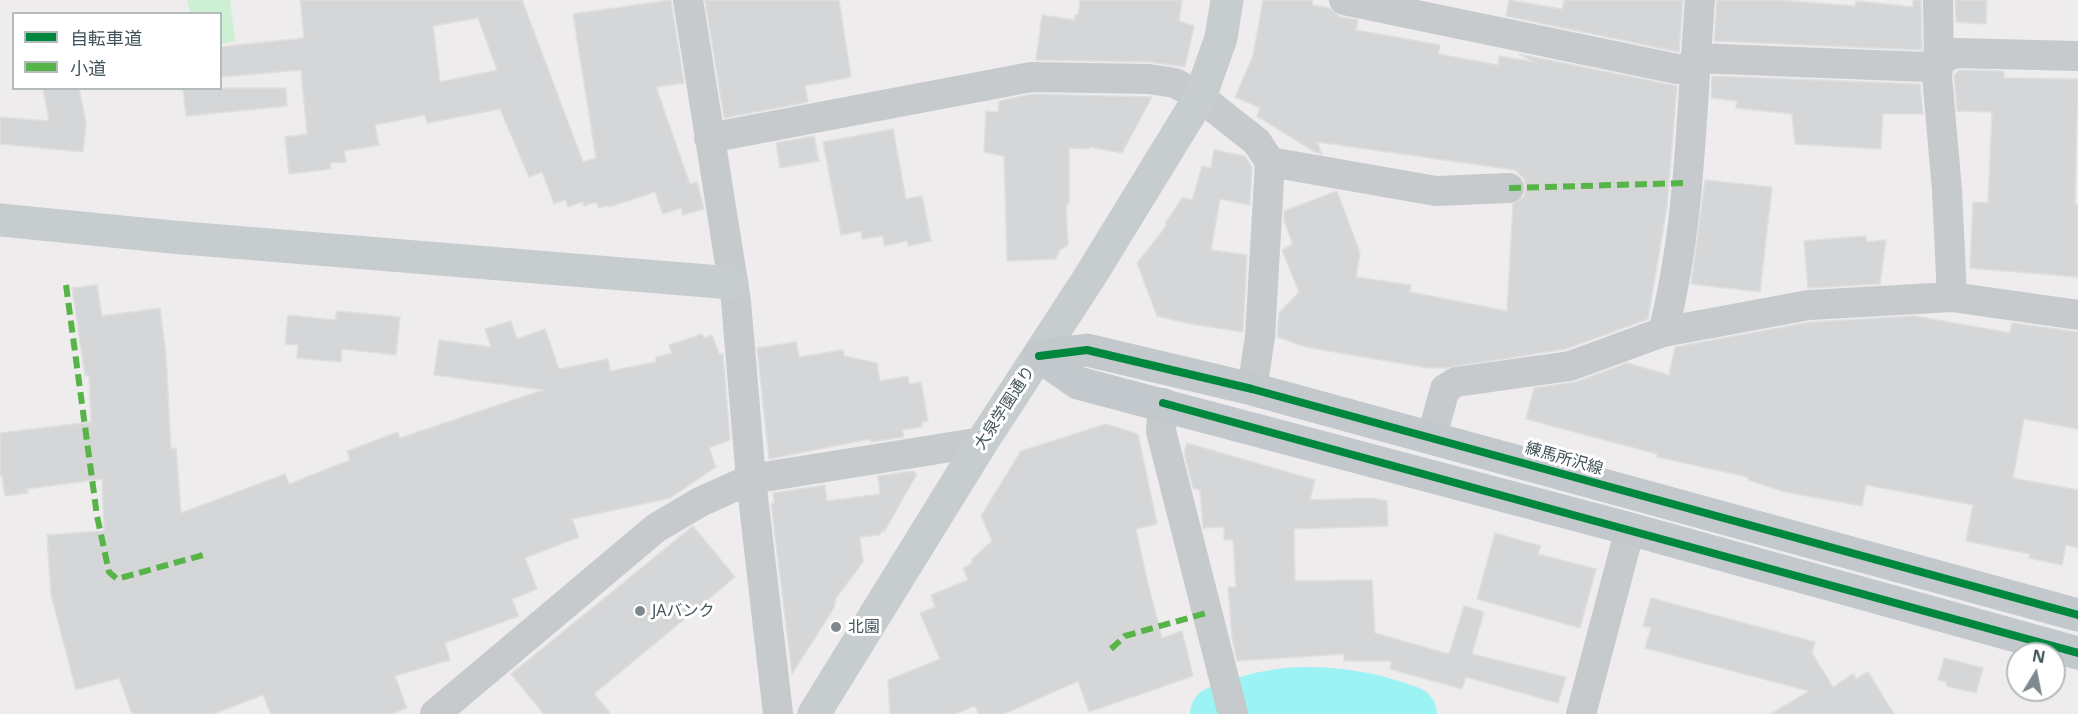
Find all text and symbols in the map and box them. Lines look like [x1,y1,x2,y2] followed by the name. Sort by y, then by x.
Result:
[12,12,222,90] legend
[70,26,142,50] text: 自転車道
[70,56,106,80] text: 小道
[971,363,1039,453] street label: 大泉学園通り
[1523,439,1605,479] street label: 練馬所沢線
[652,601,715,621] place label: JAバンク
[633,604,647,618] marker: JAバンク
[848,617,880,637] place label: 北園
[829,620,843,634] marker: 北園
[2006,642,2066,702] north arrow
[2030,644,2047,668] text: N

